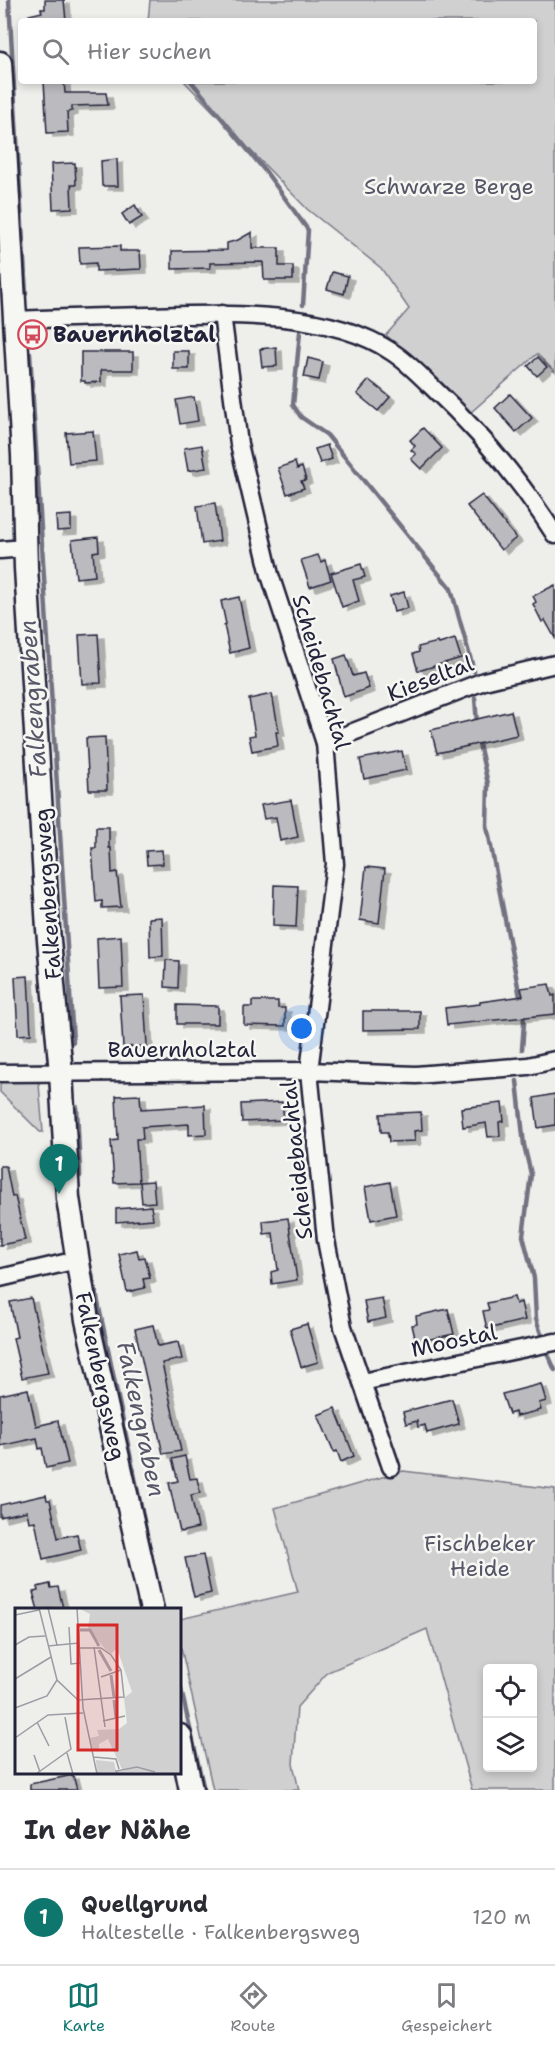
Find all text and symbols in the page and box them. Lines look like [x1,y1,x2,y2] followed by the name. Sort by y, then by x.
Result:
[18,18,537,84] search box
[39,35,72,68] icon: search
[87,37,212,66] text: Hier suchen
[364,172,534,201] park label: Schwarze Berge
[16,318,48,350] bus stop icon: Bauernholztal
[53,320,216,349] place label: Bauernholztal
[286,591,358,753] street label: Scheidebachtal
[12,619,54,779] water label: Falkengraben
[383,649,478,708] street label: Kieseltal
[27,807,68,981] street label: Falkenbergsweg
[287,1014,316,1043] your location
[108,1035,257,1064] street label: Bauernholztal
[274,1079,319,1241] street label: Scheidebachtal
[40,1144,78,1194] pin: 1
[68,1289,133,1463] street label: Falkenbergsweg
[408,1317,500,1364] street label: Moostal
[109,1338,173,1500] water label: Falkengraben
[424,1529,536,1583] park label: Fischbeker Heide
[15,1608,182,1775] inset map
[483,1664,537,1772] map controls
[483,1664,537,1718] button: locate
[483,1718,537,1772] button: layers
[24,1812,191,1847] text: In der Nähe
[81,1890,208,1919] text: Quellgrund
[39,1904,48,1930] text: 1
[472,1904,531,1930] text: 120 m
[81,1919,360,1945] text: Haltestelle · Falkenbergsweg
[63,1979,105,2036] tab: Karte
[231,1979,276,2036] tab: Route
[401,1979,492,2036] tab: Gespeichert

